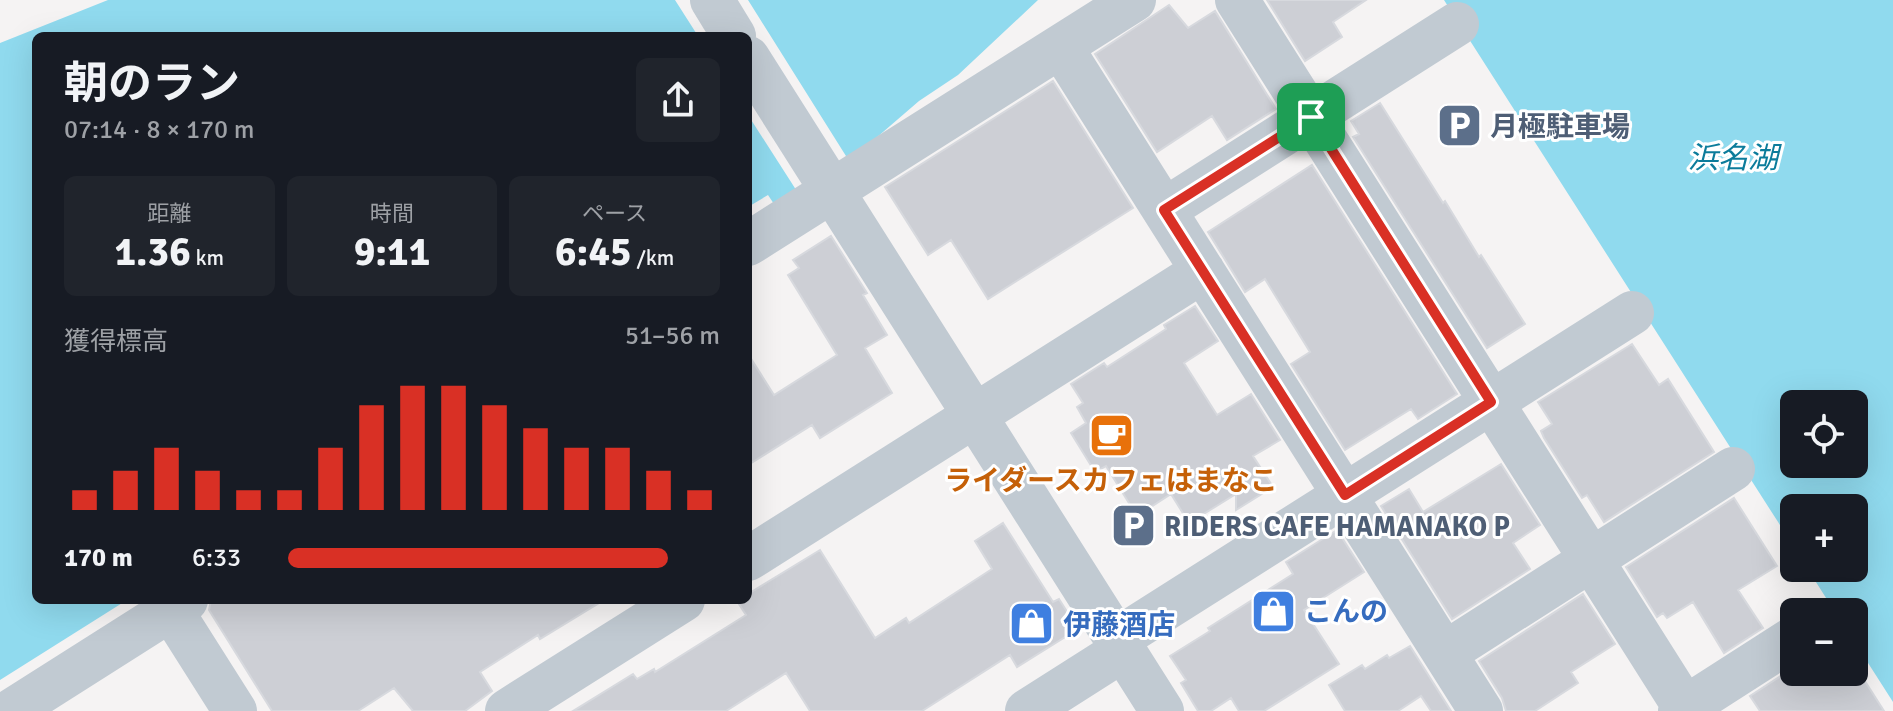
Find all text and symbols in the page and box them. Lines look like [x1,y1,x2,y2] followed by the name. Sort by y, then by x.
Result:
[64,57,240,111] text: 朝のラン
[636,58,720,142] button: share
[1277,83,1345,151] pin
[1289,95,1333,139] icon: arrive
[1435,102,1483,150] parking icon: 月極駐車場
[1490,110,1630,144] place label: 月極駐車場
[64,114,255,146] text: 07:14 · 8 × 170 m
[1688,140,1782,177] water label: 浜名湖
[147,200,191,227] text: 距離
[370,200,414,227] text: 時間
[582,200,647,227] text: ペース
[114,227,191,277] text: 1.36
[354,227,430,277] text: 9:11
[555,227,632,277] text: 6:45
[191,244,224,271] text: km
[632,244,674,271] text: /km
[625,320,720,352] text: 51–56 m
[64,326,168,358] text: 獲得標高
[1780,390,1868,686] map controls
[1780,390,1868,478] button: locate
[1087,411,1135,459] cafe icon: ライダースカフェはまなこ
[944,464,1278,498] place label: ライダースカフェはまなこ
[1780,494,1868,582] button: +
[1109,502,1157,550] parking icon: RIDERS CAFE HAMANAKO P
[1164,510,1510,544] place label: RIDERS CAFE HAMANAKO P
[64,542,133,574] text: 170 m
[192,542,241,574] text: 6:33
[1249,587,1297,635] shop icon: こんの
[1304,595,1388,629] place label: こんの
[1780,598,1868,686] button: −
[1008,600,1056,648] shop icon: 伊藤酒店
[1063,608,1175,642] place label: 伊藤酒店

